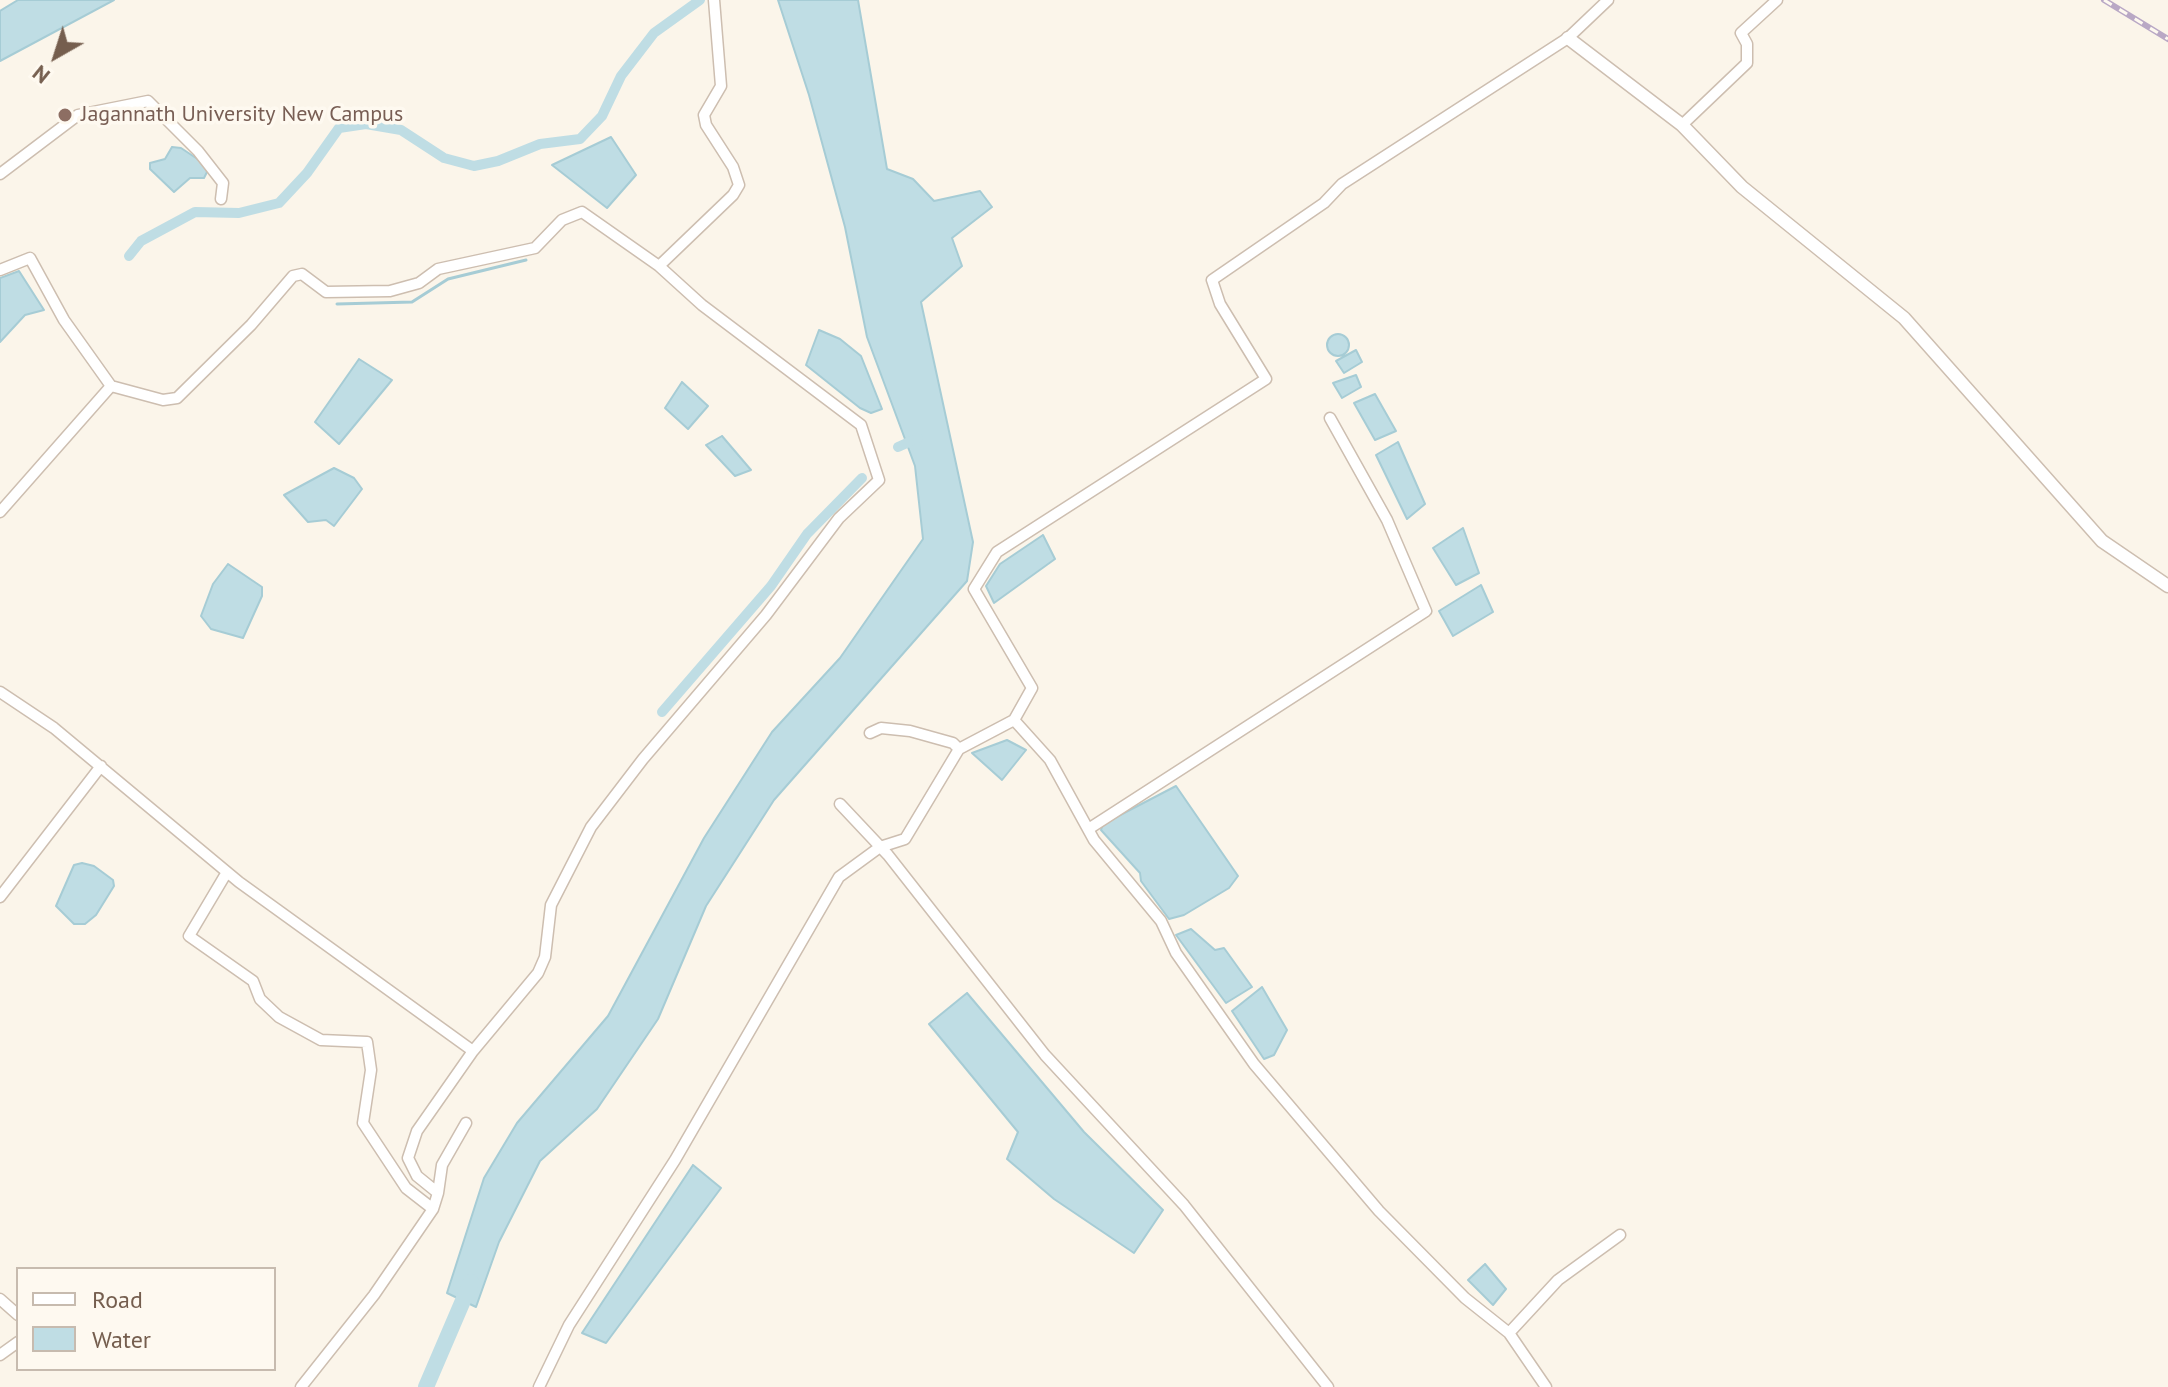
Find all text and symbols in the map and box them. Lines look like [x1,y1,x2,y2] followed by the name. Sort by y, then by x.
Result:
[16,16,96,96] north arrow
[26,59,55,90] text: N
[81,102,403,128] place label: Jagannath University New Campus
[56,106,74,124] marker: Jagannath University New Campus
[16,1267,276,1371] legend
[92,1284,143,1315] text: Road
[92,1324,151,1355] text: Water

